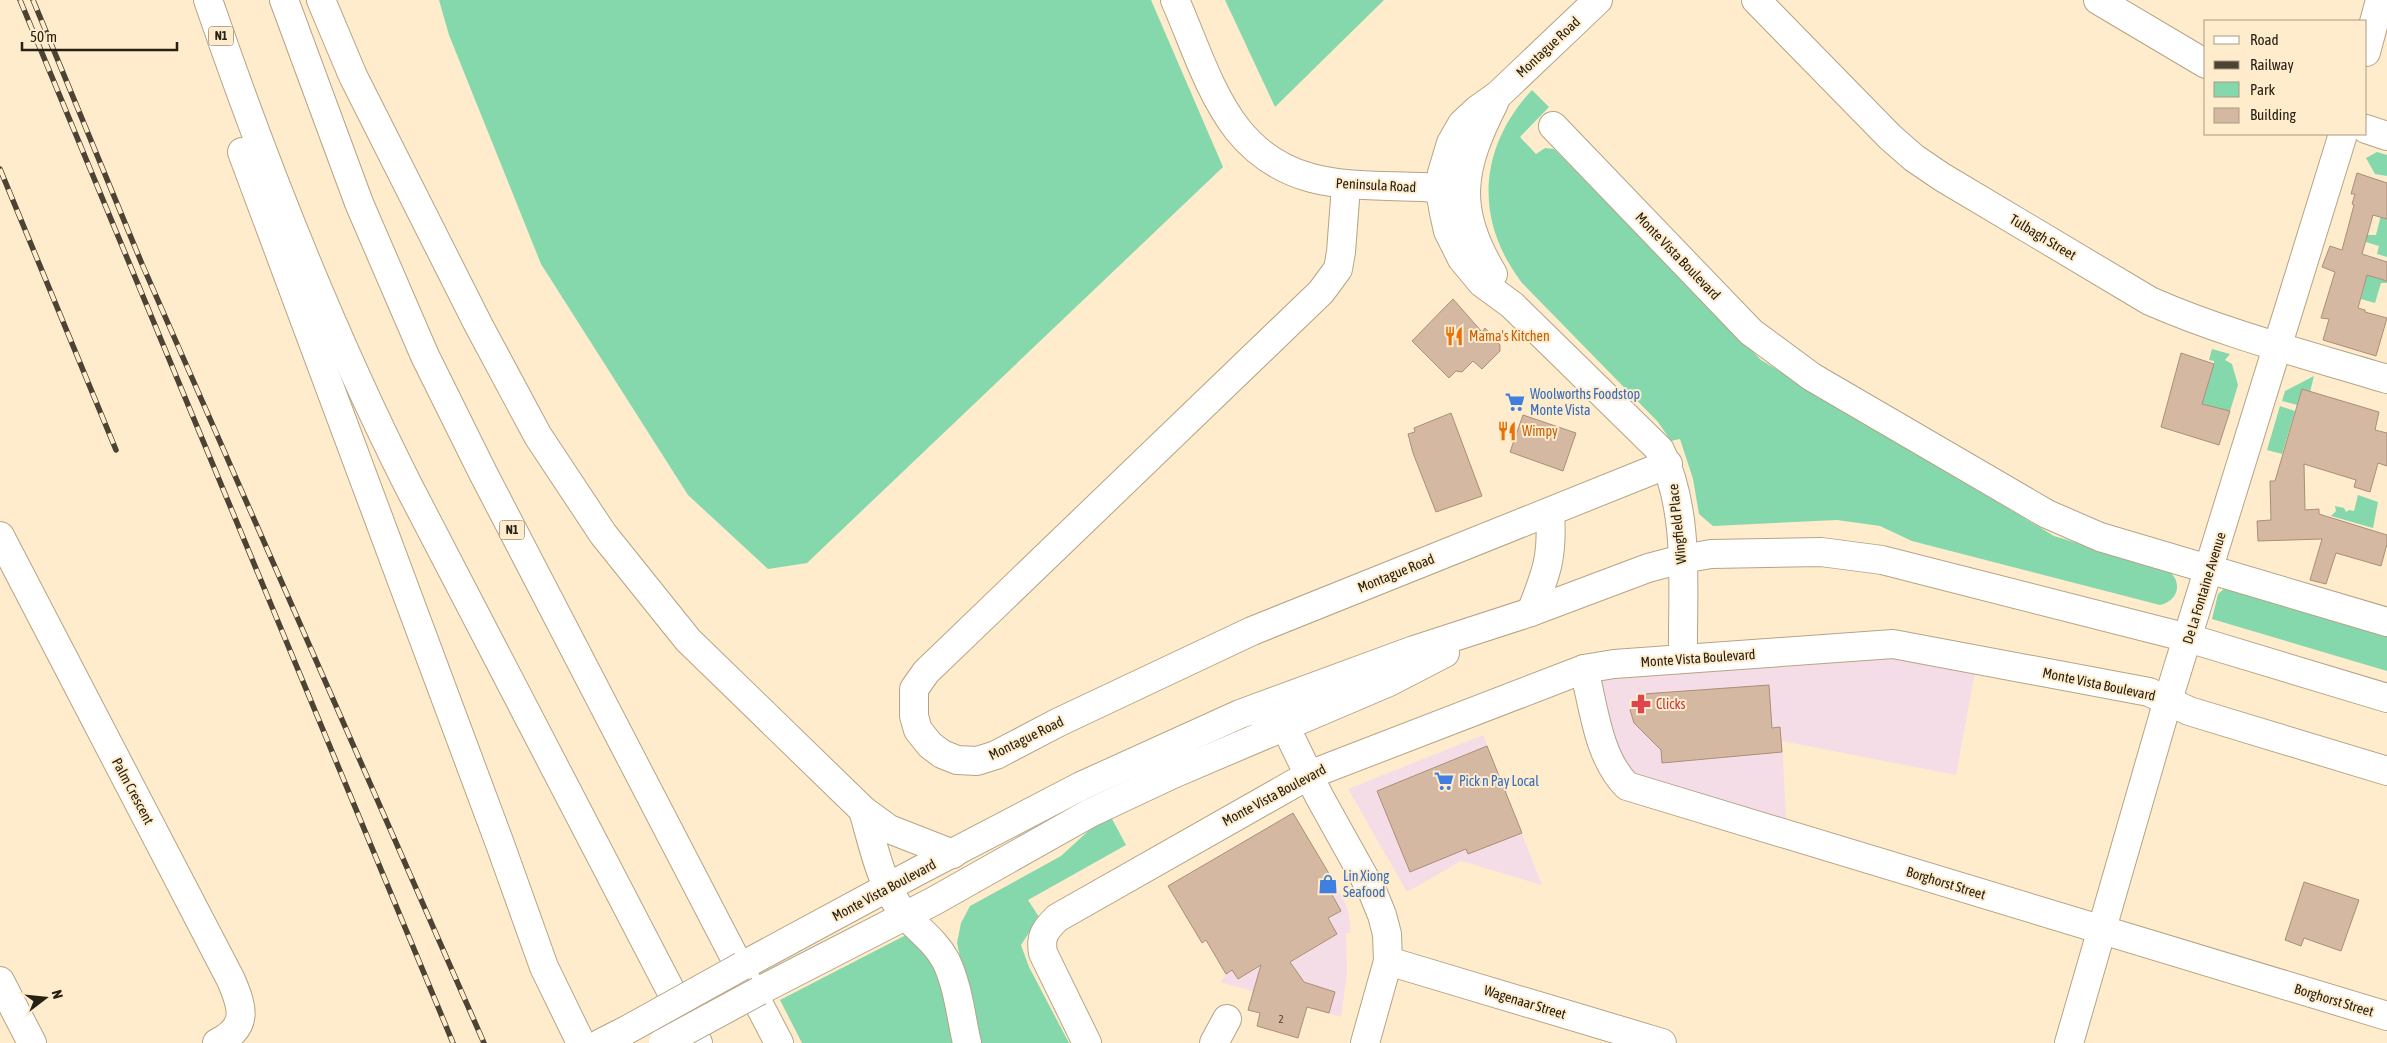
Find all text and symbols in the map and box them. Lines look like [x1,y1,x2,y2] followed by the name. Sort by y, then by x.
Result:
[1513,14,1583,80] street label: Montague Road
[22,20,178,52] scale bar
[2204,20,2367,135] legend
[208,27,234,46] road number: N1
[30,28,57,45] text: 50 m
[2250,31,2279,48] text: Road
[2250,56,2294,73] text: Railway
[2250,81,2275,98] text: Park
[2250,106,2296,123] text: Building
[1335,175,1417,195] street label: Peninsula Road
[1632,209,1724,303] street label: Monte Vista Boulevard
[2007,211,2079,263] street label: Tulbagh Street
[1443,325,1465,347] restaurant icon: Mama's Kitchen
[1469,328,1550,344] place label: Mama's Kitchen
[1530,386,1641,418] place label: Woolworths Foodstop Monte Vista
[1504,391,1526,413] supermarket icon: Woolworths Foodstop Monte Vista
[1496,420,1518,442] restaurant icon: Wimpy
[1522,423,1558,439] place label: Wimpy
[1665,483,1689,565] street label: Wingfield Place
[500,520,524,540] road number: N1
[2179,530,2229,646] street label: De La Fontaine Avenue
[1355,550,1437,596] street label: Montague Road
[1640,646,1756,670] street label: Monte Vista Boulevard
[2041,664,2157,704] street label: Monte Vista Boulevard
[1630,693,1652,715] pharmacy icon: Clicks
[1656,696,1686,712] place label: Clicks
[986,713,1066,763] street label: Montague Road
[109,755,157,827] street label: Palm Crescent
[1219,761,1329,829] street label: Monte Vista Boulevard
[1433,770,1455,792] supermarket icon: Pick n Pay Local
[1459,773,1539,789] place label: Pick n Pay Local
[829,856,939,924] street label: Monte Vista Boulevard
[1904,863,1988,903] street label: Borghorst Street
[1343,868,1389,900] place label: Lin Xiong Seafood
[1317,873,1339,895] shop icon: Lin Xiong Seafood
[20,973,70,1023] north arrow
[2292,980,2376,1020] street label: Borghorst Street
[1482,982,1568,1022] street label: Wagenaar Street
[49,988,66,1001] text: N
[1278,1013,1284,1025] house number: 2

